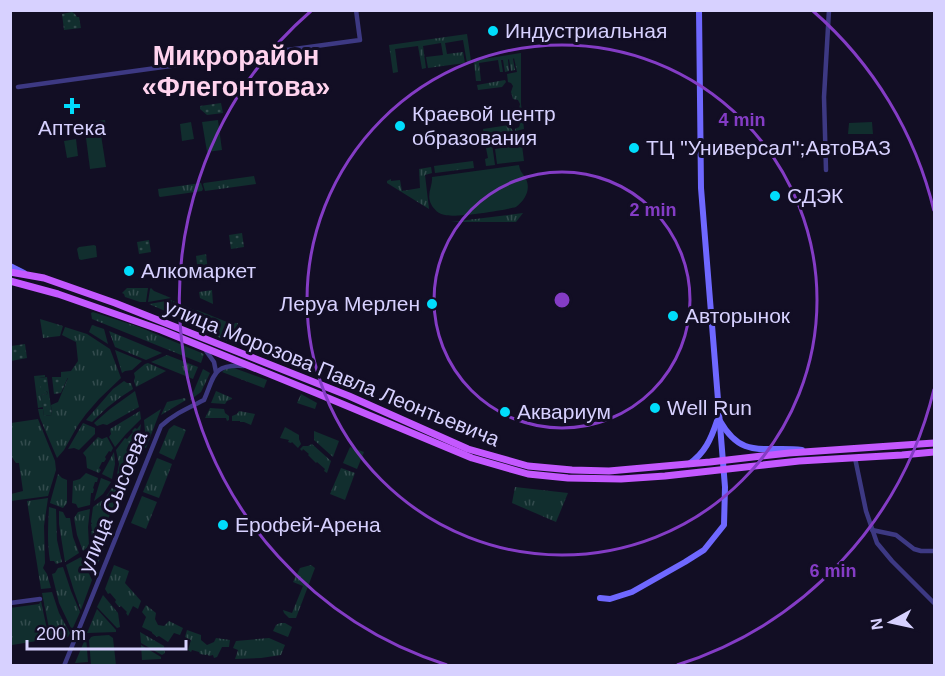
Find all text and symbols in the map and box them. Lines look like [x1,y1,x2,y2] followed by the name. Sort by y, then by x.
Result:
[505,19,667,42] place label: Индустриальная
[486,24,500,38] marker: Индустриальная
[142,41,330,102] district label: Микрорайон «Флегонтова»
[65,99,79,113] marker: Аптека
[412,102,556,149] place label: Краевой центр образования
[718,110,766,130] text: 4 min
[38,116,106,139] place label: Аптека
[393,119,407,133] marker: Краевой центр образования
[646,136,891,159] place label: ТЦ "Универсал";АвтоВАЗ
[627,141,641,155] marker: ТЦ "Универсал";АвтоВАЗ
[787,184,844,207] place label: СДЭК
[768,189,782,203] marker: СДЭК
[629,200,677,220] text: 2 min
[141,259,257,282] place label: Алкомаркет
[122,264,136,278] marker: Алкомаркет
[552,290,572,310] centre of rings
[279,292,420,315] place label: Леруа Мерлен
[161,295,503,451] street label: улица Морозова Павла Леонтьевича
[425,297,439,311] marker: Леруа Мерлен
[685,304,791,327] place label: Авторынок
[666,309,680,323] marker: Авторынок
[667,396,752,419] place label: Well Run
[517,400,611,423] place label: Аквариум
[648,401,662,415] marker: Well Run
[498,405,512,419] marker: Аквариум
[74,427,152,576] street label: улица Сысоева
[235,513,381,536] place label: Ерофей-Арена
[216,518,230,532] marker: Ерофей-Арена
[809,561,857,581] text: 6 min
[861,592,921,652] north arrow
[27,613,186,651] scale bar
[867,617,886,631] text: N
[36,624,86,644] text: 200 m

